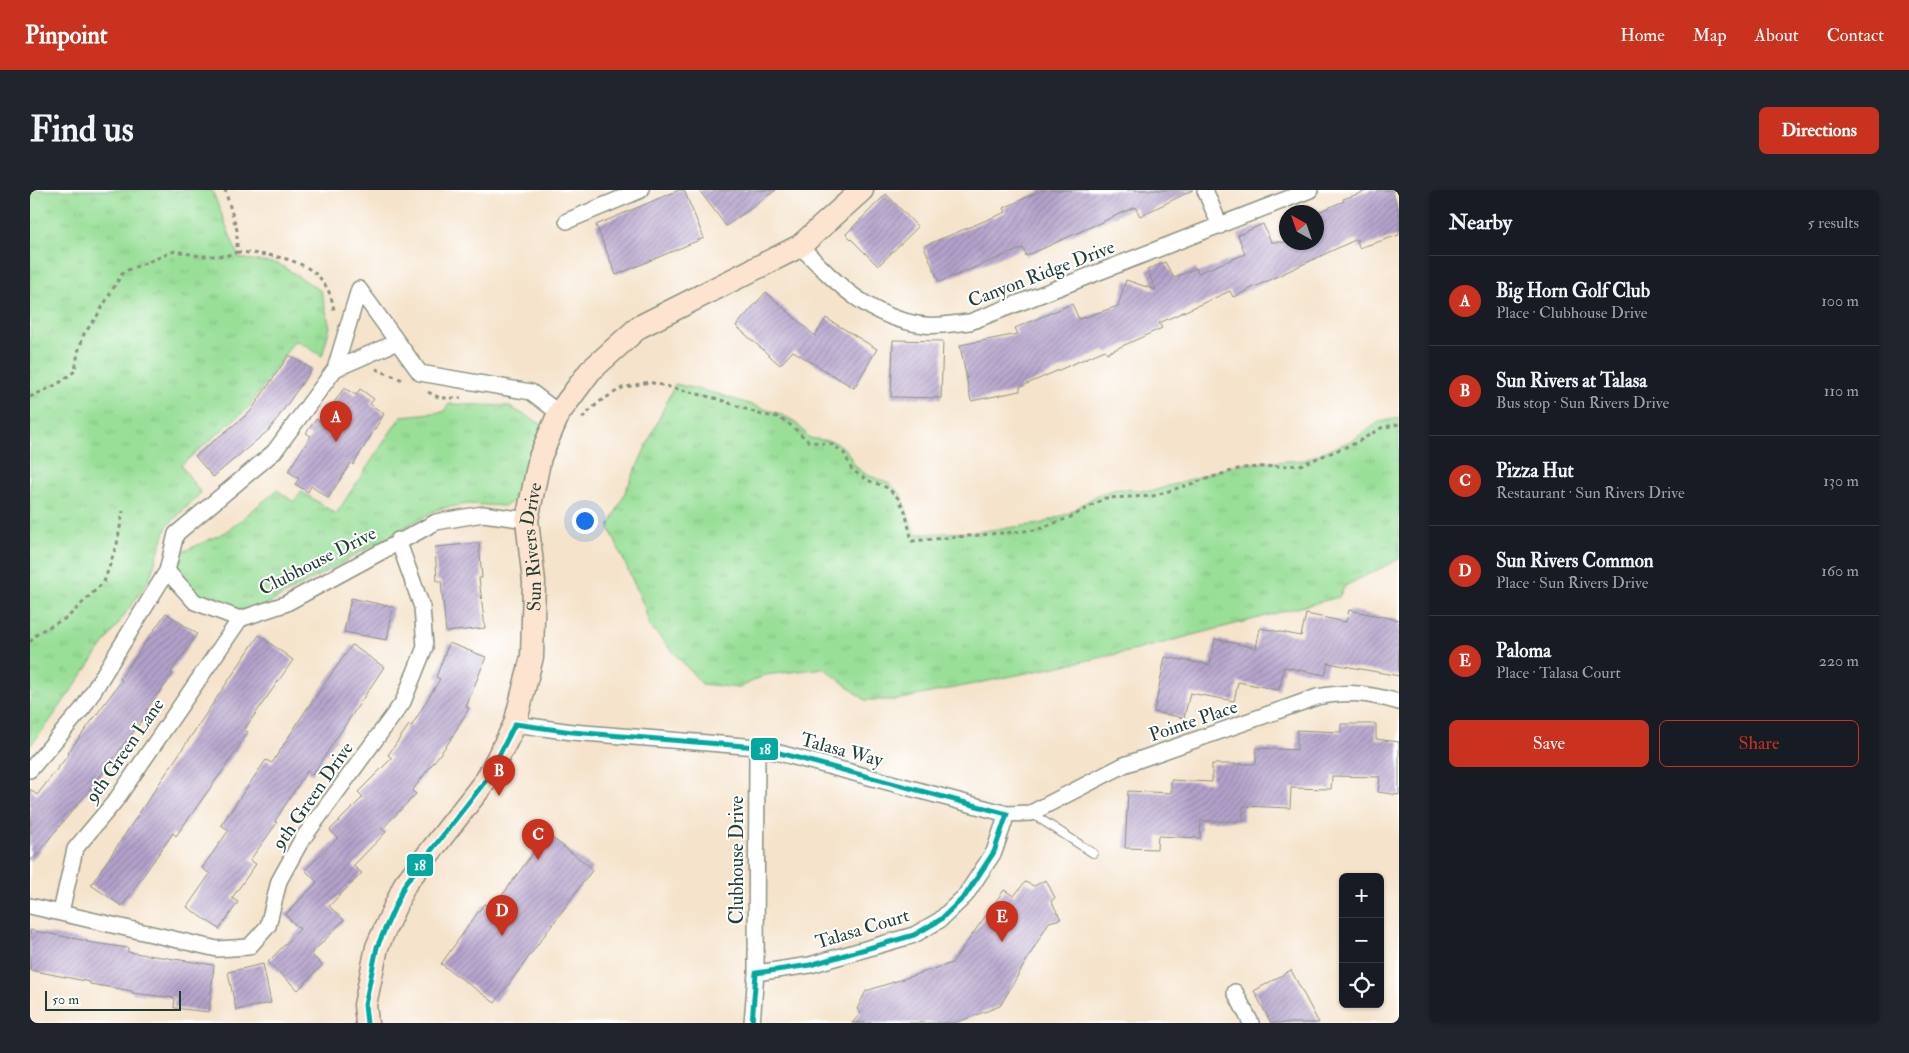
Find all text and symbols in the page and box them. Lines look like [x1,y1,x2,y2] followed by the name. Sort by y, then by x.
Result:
[25,20,108,51] text: Pinpoint
[1620,24,1665,47] text: Home
[1693,24,1727,47] text: Map
[1755,24,1799,47] text: About
[1827,24,1884,47] text: Contact
[1759,107,1879,154] button: Directions
[30,108,134,152] text: Find us
[1279,205,1324,250] north arrow
[1449,209,1512,236] text: Nearby
[1808,213,1859,233] text: 5 results
[965,235,1118,313] street label: Canyon Ridge Drive
[1496,279,1650,303] text: Big Horn Golf Club
[1460,291,1470,311] text: A
[1821,291,1859,311] text: 100 m
[1496,303,1647,323] text: Place · Clubhouse Drive
[1496,369,1647,393] text: Sun Rivers at Talasa
[1460,381,1470,401] text: B
[1824,381,1859,401] text: 110 m
[1496,393,1669,413] text: Bus stop · Sun Rivers Drive
[320,401,352,442] pin: A
[1496,459,1574,483] text: Pizza Hut
[1459,471,1471,491] text: C
[1823,471,1859,491] text: 130 m
[515,480,547,612] street label: Sun Rivers Drive
[1496,483,1685,503] text: Restaurant · Sun Rivers Drive
[572,508,598,534] your location
[255,521,380,601] street label: Clubhouse Drive
[1496,549,1654,573] text: Sun Rivers Common
[1458,561,1472,581] text: D
[1821,561,1859,581] text: 160 m
[1496,573,1648,593] text: Place · Sun Rivers Drive
[1496,639,1551,663] text: Paloma
[1459,651,1471,671] text: E
[1819,651,1859,671] text: 220 m
[1496,663,1621,683] text: Place · Talasa Court
[79,694,170,809] street label: 9th Green Lane
[1146,695,1241,747] street label: Pointe Place
[1449,720,1649,767] button: Save
[1659,720,1859,767] button: Share
[798,727,886,773] street label: Talasa Way
[266,737,359,856] street label: 9th Green Drive
[750,737,779,761] line badge: 18
[759,741,771,758] text: 18
[483,755,515,796] pin: B
[725,796,749,924] street label: Clubhouse Drive
[522,819,554,860] pin: C
[406,853,434,877] line badge: 18
[414,857,426,874] text: 18
[1339,873,1384,1008] map controls
[1339,873,1384,918] button: +
[486,895,518,936] pin: D
[986,901,1018,942] pin: E
[812,903,912,955] street label: Talasa Court
[1339,918,1384,963] button: −
[1339,963,1384,1008] button: locate
[45,988,181,1011] scale bar
[52,991,79,1008] text: 50 m

